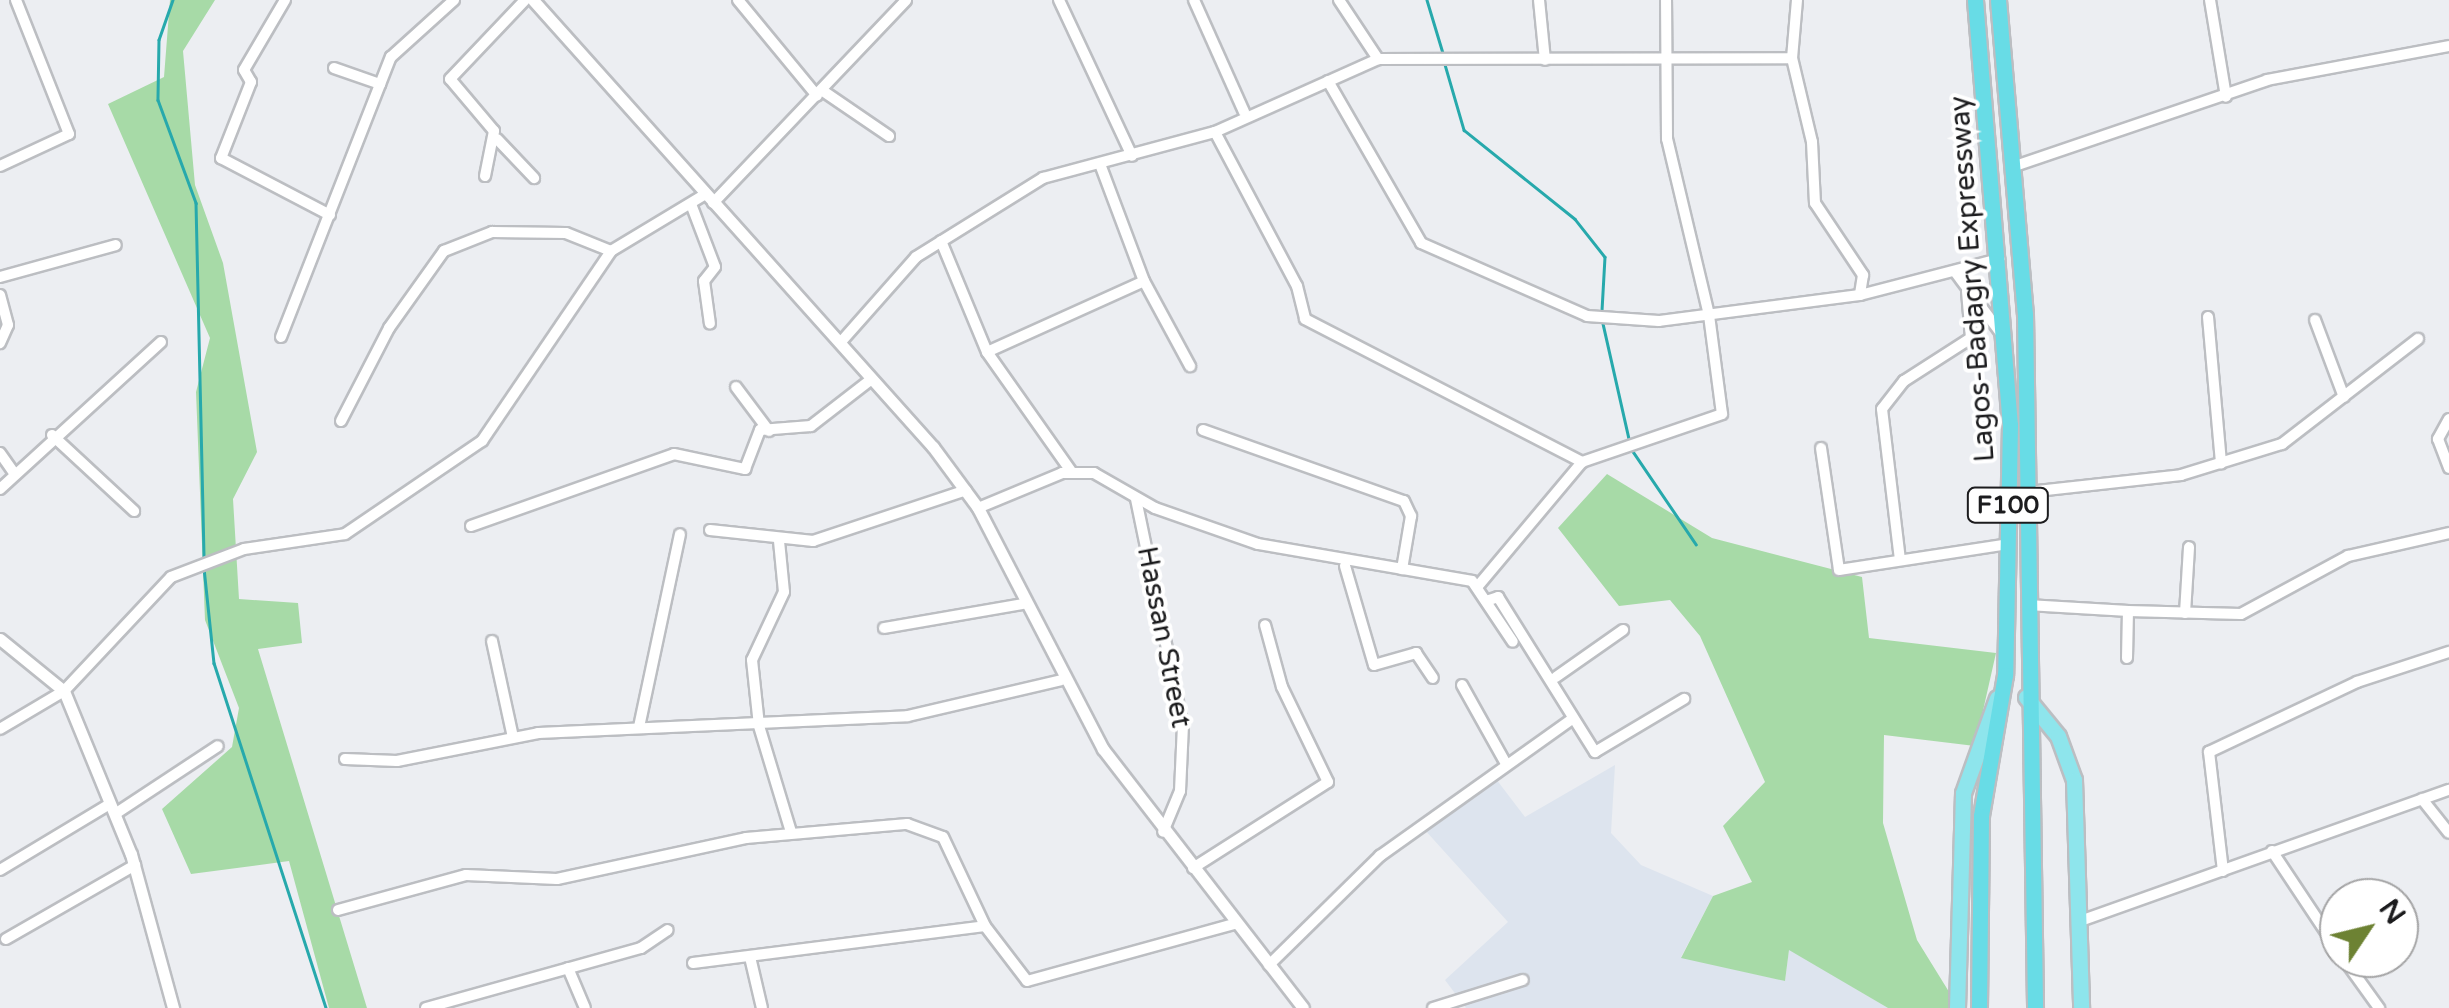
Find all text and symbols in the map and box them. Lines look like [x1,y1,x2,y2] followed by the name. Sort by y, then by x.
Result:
[1942,95,2002,463] street label: Lagos-Badagry Expressway
[1966,485,2050,525] road number: F100
[1130,544,1198,730] street label: Hassan Street
[2319,878,2419,978] north arrow
[2372,893,2412,931] text: N

